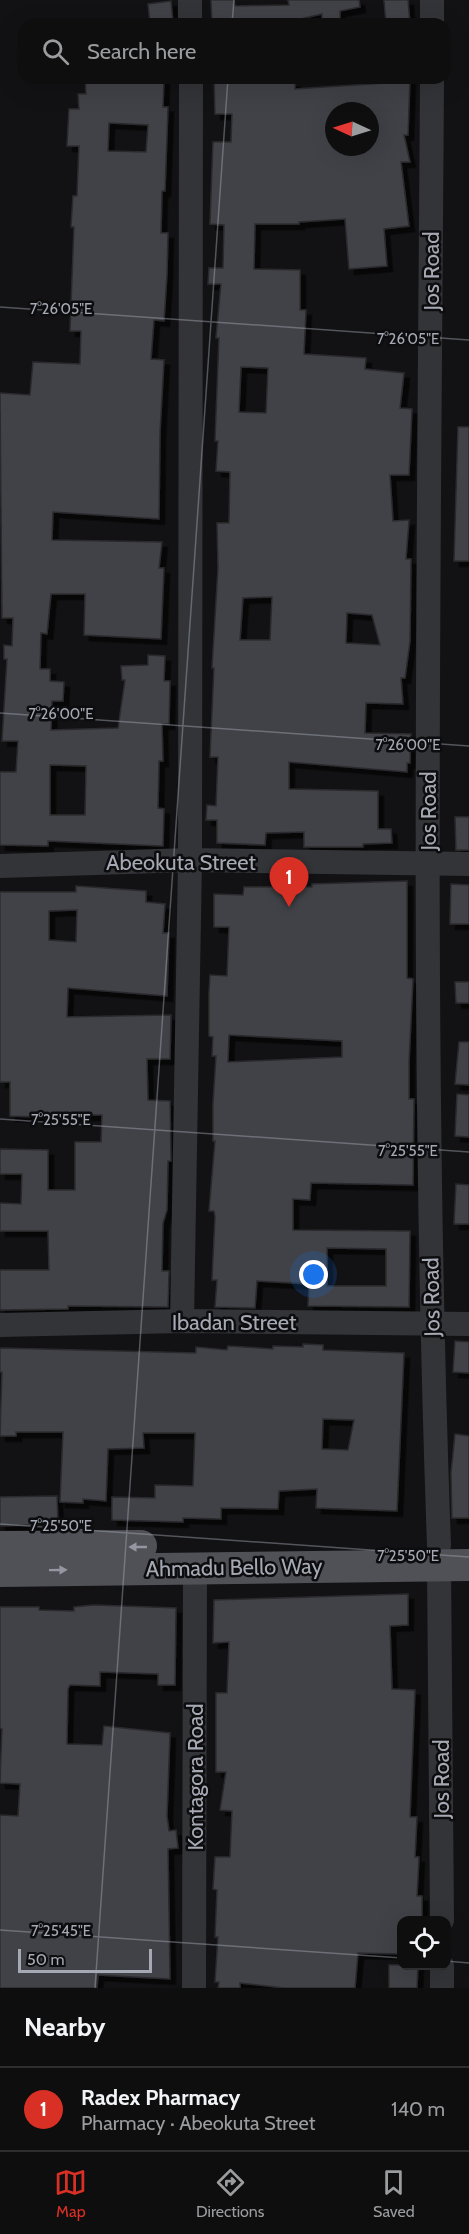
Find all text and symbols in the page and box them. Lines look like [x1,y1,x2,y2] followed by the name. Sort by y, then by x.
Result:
[18,18,451,84] search box
[39,35,72,68] icon: search
[87,38,196,65] text: Search here
[325,102,379,156] north arrow
[418,231,445,312] street label: Jos Road
[30,300,92,318] text: 7°26'05"E
[377,330,439,348] text: 7°26'05"E
[29,705,93,723] text: 7°26'00"E
[376,736,440,754] text: 7°26'00"E
[415,771,442,852] street label: Jos Road
[106,849,257,876] street label: Abeokuta Street
[270,858,308,907] pin: 1
[31,1111,91,1129] text: 7°25'55"E
[378,1142,438,1160] text: 7°25'55"E
[417,1257,446,1338] street label: Jos Road
[299,1260,328,1289] your location
[172,1309,297,1336] street label: Ibadan Street
[30,1517,92,1535] text: 7°25'50"E
[128,1542,147,1551] one-way arrow
[377,1547,439,1565] text: 7°25'50"E
[145,1552,323,1583] street label: Ahmadu Bello Way
[49,1565,68,1574] one-way arrow
[182,1704,209,1850] street label: Kontagora Road
[428,1739,455,1820] street label: Jos Road
[397,1916,451,1970] map controls
[397,1916,451,1970] button: locate
[31,1922,91,1940] text: 7°25'45"E
[18,1946,152,1974] scale bar
[27,1950,64,1969] text: 50 m
[24,2011,105,2043] text: Nearby
[81,2084,240,2111] text: Radex Pharmacy
[40,2097,47,2121] text: 1
[391,2097,445,2121] text: 140 m
[81,2111,316,2135] text: Pharmacy · Abeokuta Street
[54,2166,87,2221] tab: Map
[196,2166,264,2221] tab: Directions
[373,2166,415,2221] tab: Saved

